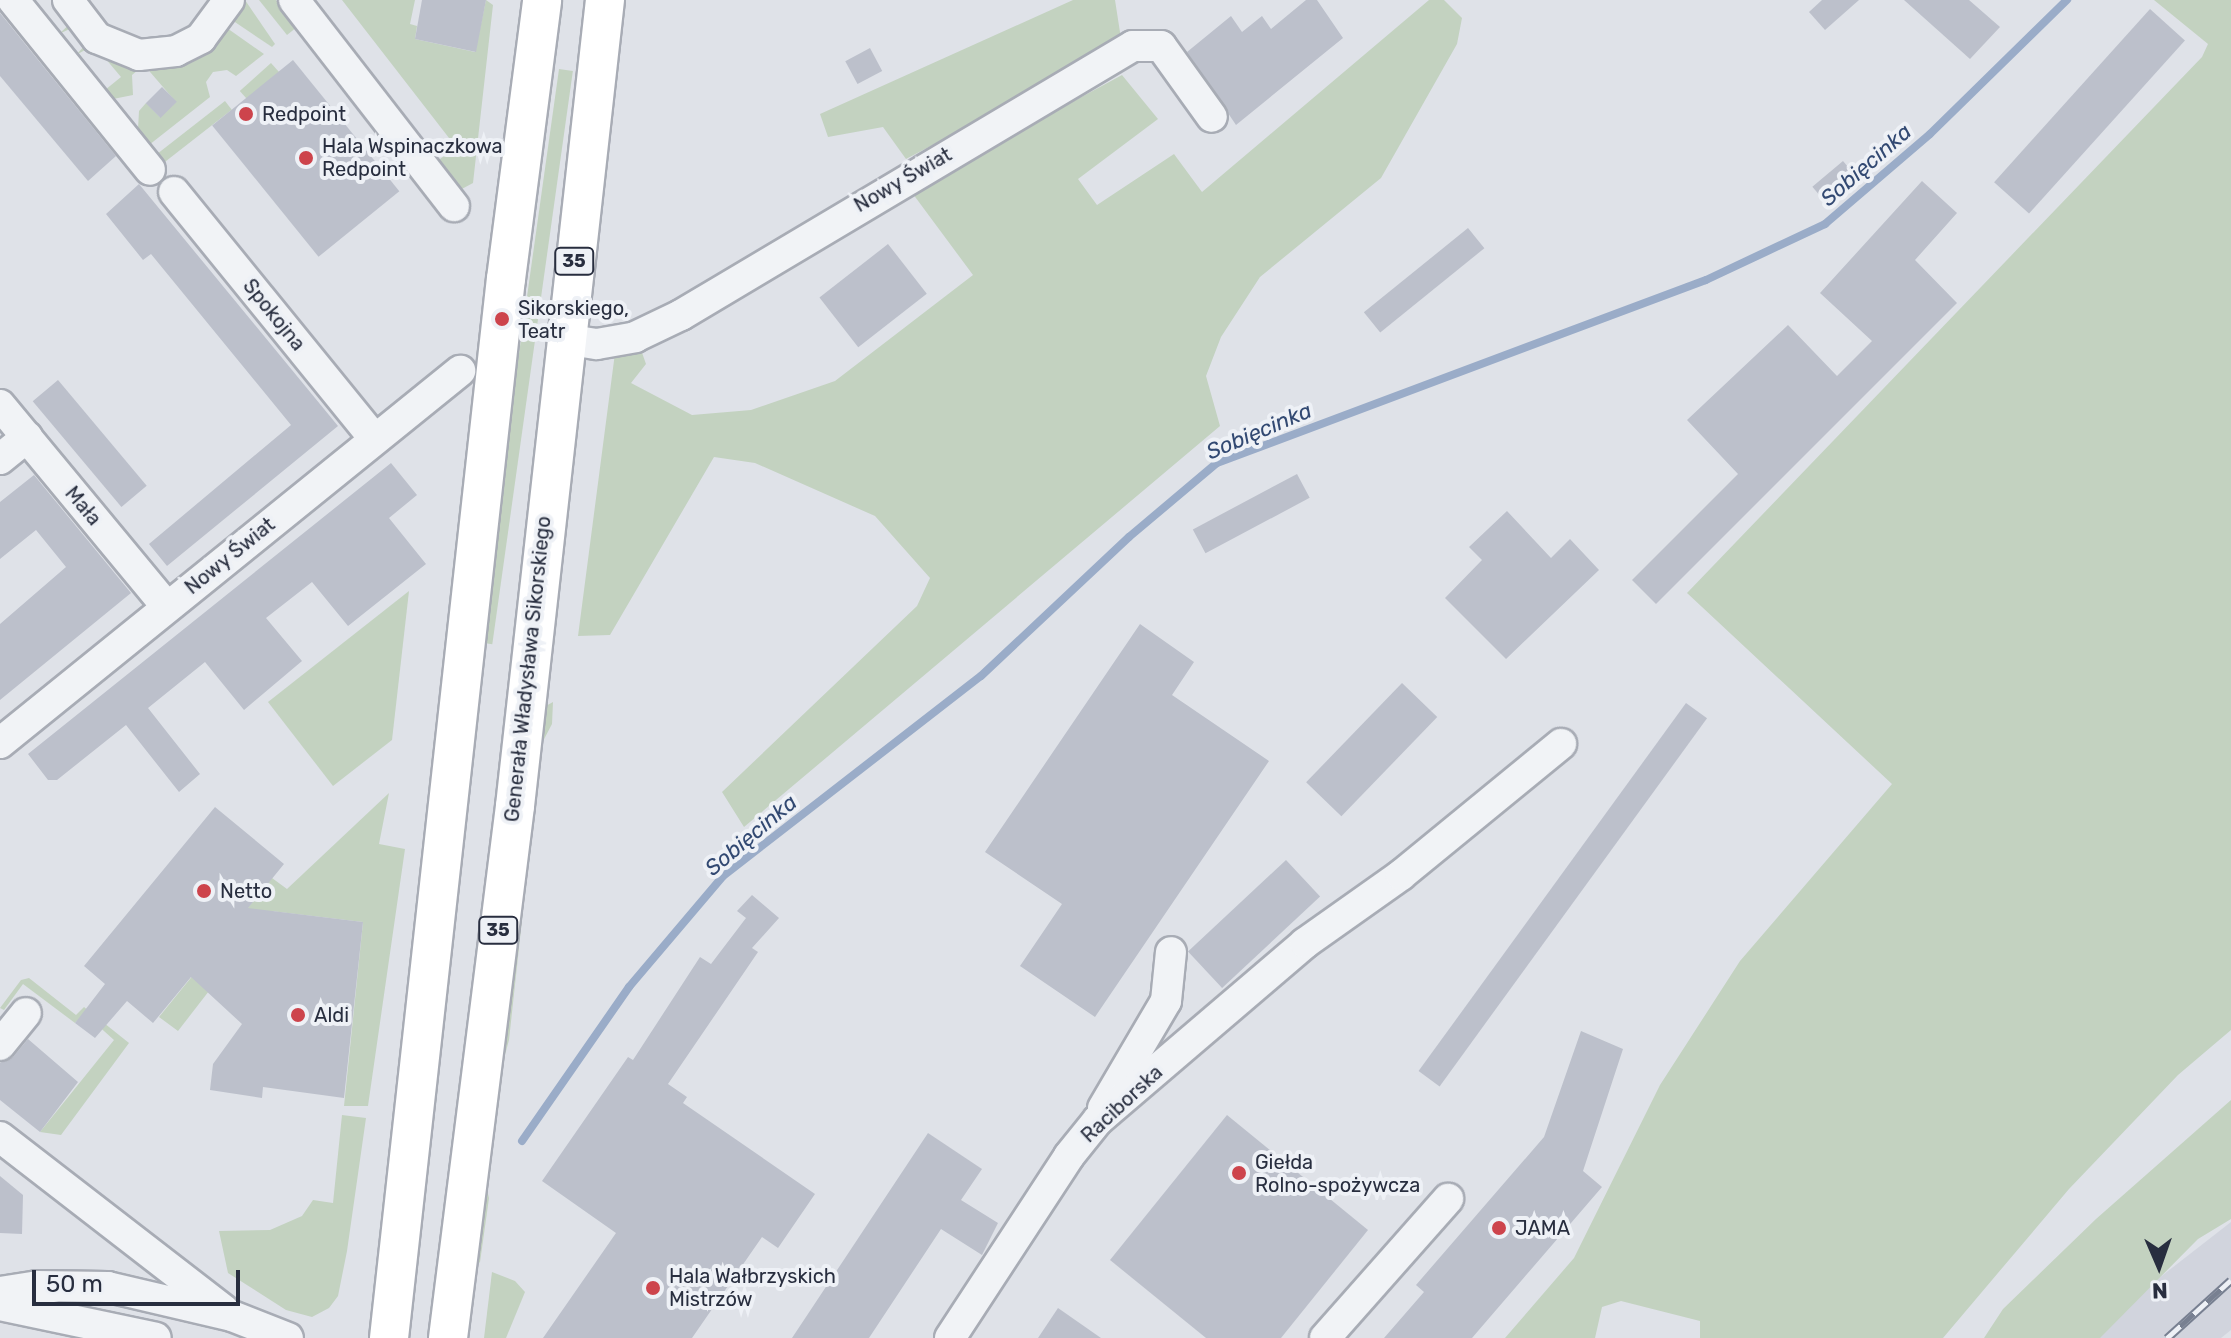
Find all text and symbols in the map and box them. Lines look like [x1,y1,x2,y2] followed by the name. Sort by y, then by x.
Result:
[262,102,346,126] place label: Redpoint
[237,105,255,123] marker: Redpoint
[1815,118,1917,212] water label: Sobięcinka
[322,134,503,181] place label: Hala Wspinaczkowa Redpoint
[850,142,956,218] street label: Nowy Świat
[297,149,315,167] marker: Hala Wspinaczkowa Redpoint
[554,247,594,275] road number: 35
[238,274,310,356] street label: Spokojna
[518,296,629,343] place label: Sikorskiego, Teatr
[493,310,511,328] marker: Sikorskiego, Teatr
[1202,397,1316,465] water label: Sobięcinka
[60,482,106,530] street label: Mała
[180,512,280,600] street label: Nowy Świat
[500,515,556,823] street label: Generała Władysława Sikorskiego
[700,789,802,881] water label: Sobięcinka
[220,879,272,903] place label: Netto
[195,882,213,900] marker: Netto
[478,916,518,944] road number: 35
[314,1003,349,1027] place label: Aldi
[289,1006,307,1024] marker: Aldi
[1076,1060,1168,1148] street label: Raciborska
[1255,1150,1420,1197] place label: Giełda Rolno-spożywcza
[1230,1164,1248,1182] marker: Giełda Rolno-spożywcza
[1515,1216,1570,1240] place label: JAMA
[1490,1219,1508,1237] marker: JAMA
[2119,1226,2199,1306] north arrow
[36,1254,244,1304] scale bar
[669,1264,836,1311] place label: Hala Wałbrzyskich Mistrzów
[46,1270,103,1298] text: 50 m
[2151,1277,2168,1304] text: N
[644,1279,662,1297] marker: Hala Wałbrzyskich Mistrzów

